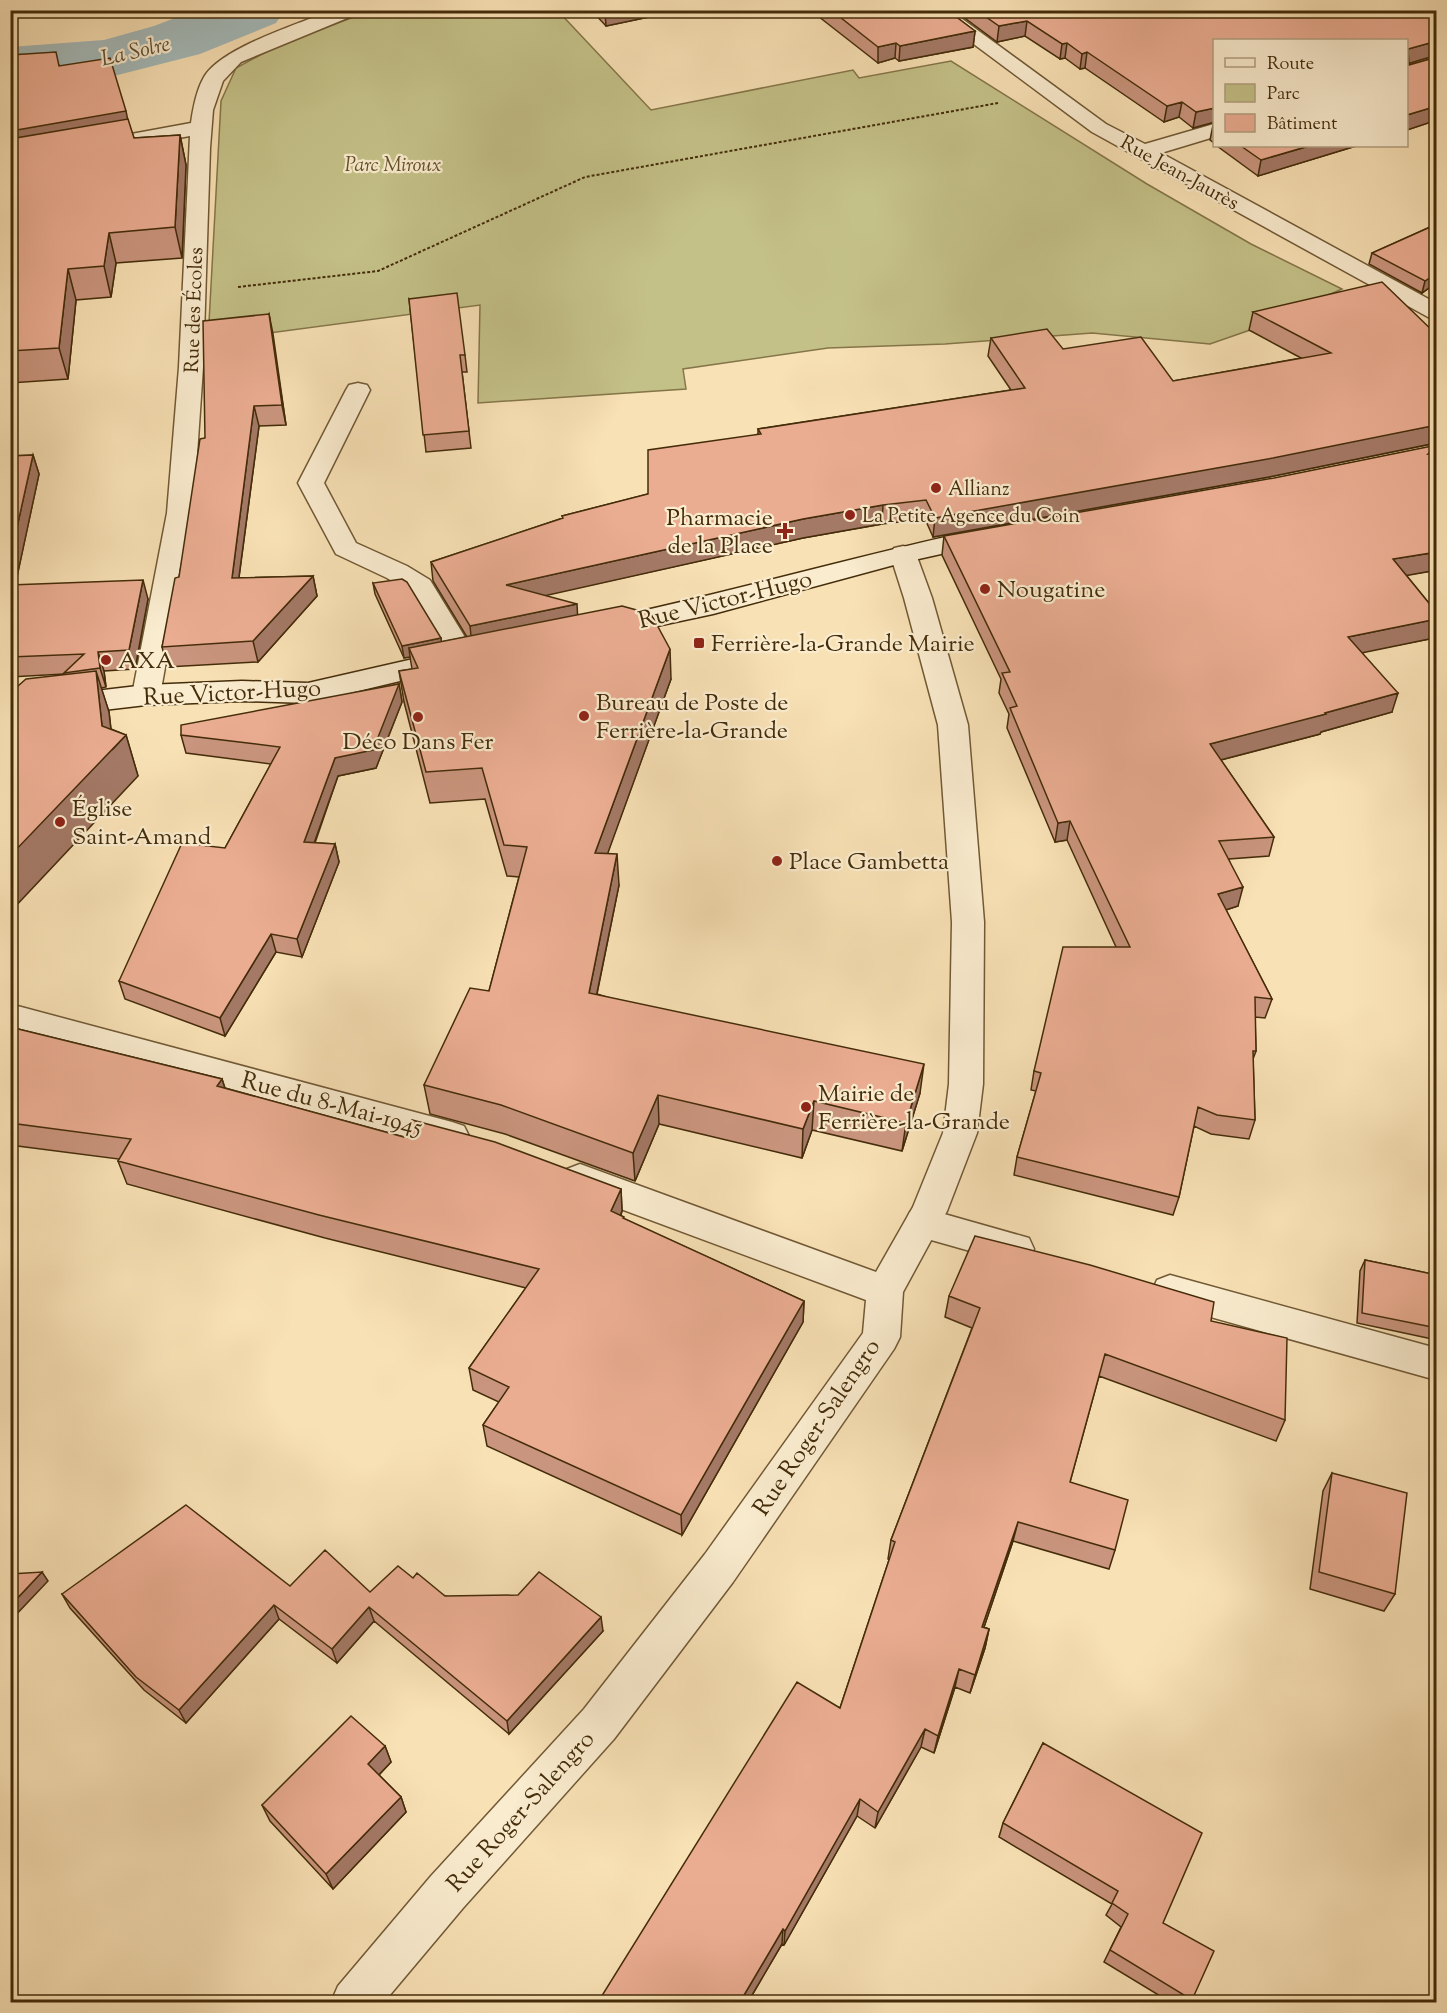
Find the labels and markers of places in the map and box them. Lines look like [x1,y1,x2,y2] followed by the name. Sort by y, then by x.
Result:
[948,476,1010,505] place label: Allianz
[929,481,943,495] marker: Allianz
[666,502,773,564] place label: Pharmacie de la Place
[862,503,1080,532] place label: La Petite Agence du Coin
[843,508,857,522] marker: La Petite Agence du Coin
[778,524,792,538] marker: Pharmacie de la Place
[997,574,1105,608] place label: Nougatine
[978,582,992,596] marker: Nougatine
[711,628,975,662] place label: Ferrière-la-Grande Mairie
[692,636,706,650] marker: Ferrière-la-Grande Mairie
[118,645,176,679] place label: AXA
[99,653,113,667] marker: AXA
[596,687,788,749] place label: Bureau de Poste de Ferrière-la-Grande
[577,709,591,723] marker: Bureau de Poste de Ferrière-la-Grande
[411,710,425,724] marker: Déco Dans Fer
[342,726,494,760] place label: Déco Dans Fer
[72,793,212,855] place label: Église Saint-Amand
[53,815,67,829] marker: Église Saint-Amand
[789,846,949,880] place label: Place Gambetta
[770,854,784,868] marker: Place Gambetta
[818,1078,1010,1140] place label: Mairie de Ferrière-la-Grande
[799,1100,813,1114] marker: Mairie de Ferrière-la-Grande

